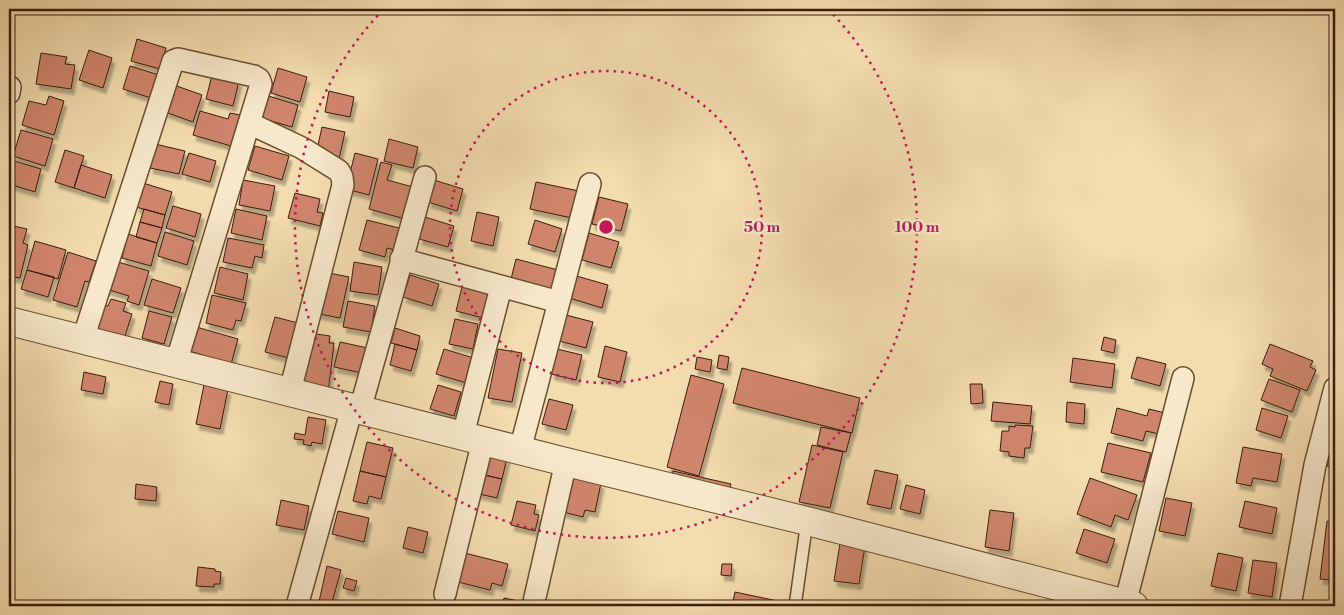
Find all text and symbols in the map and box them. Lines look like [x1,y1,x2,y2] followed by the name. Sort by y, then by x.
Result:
[597,218,615,236] centre of rings
[744,218,780,237] text: 50 m
[895,218,940,237] text: 100 m

